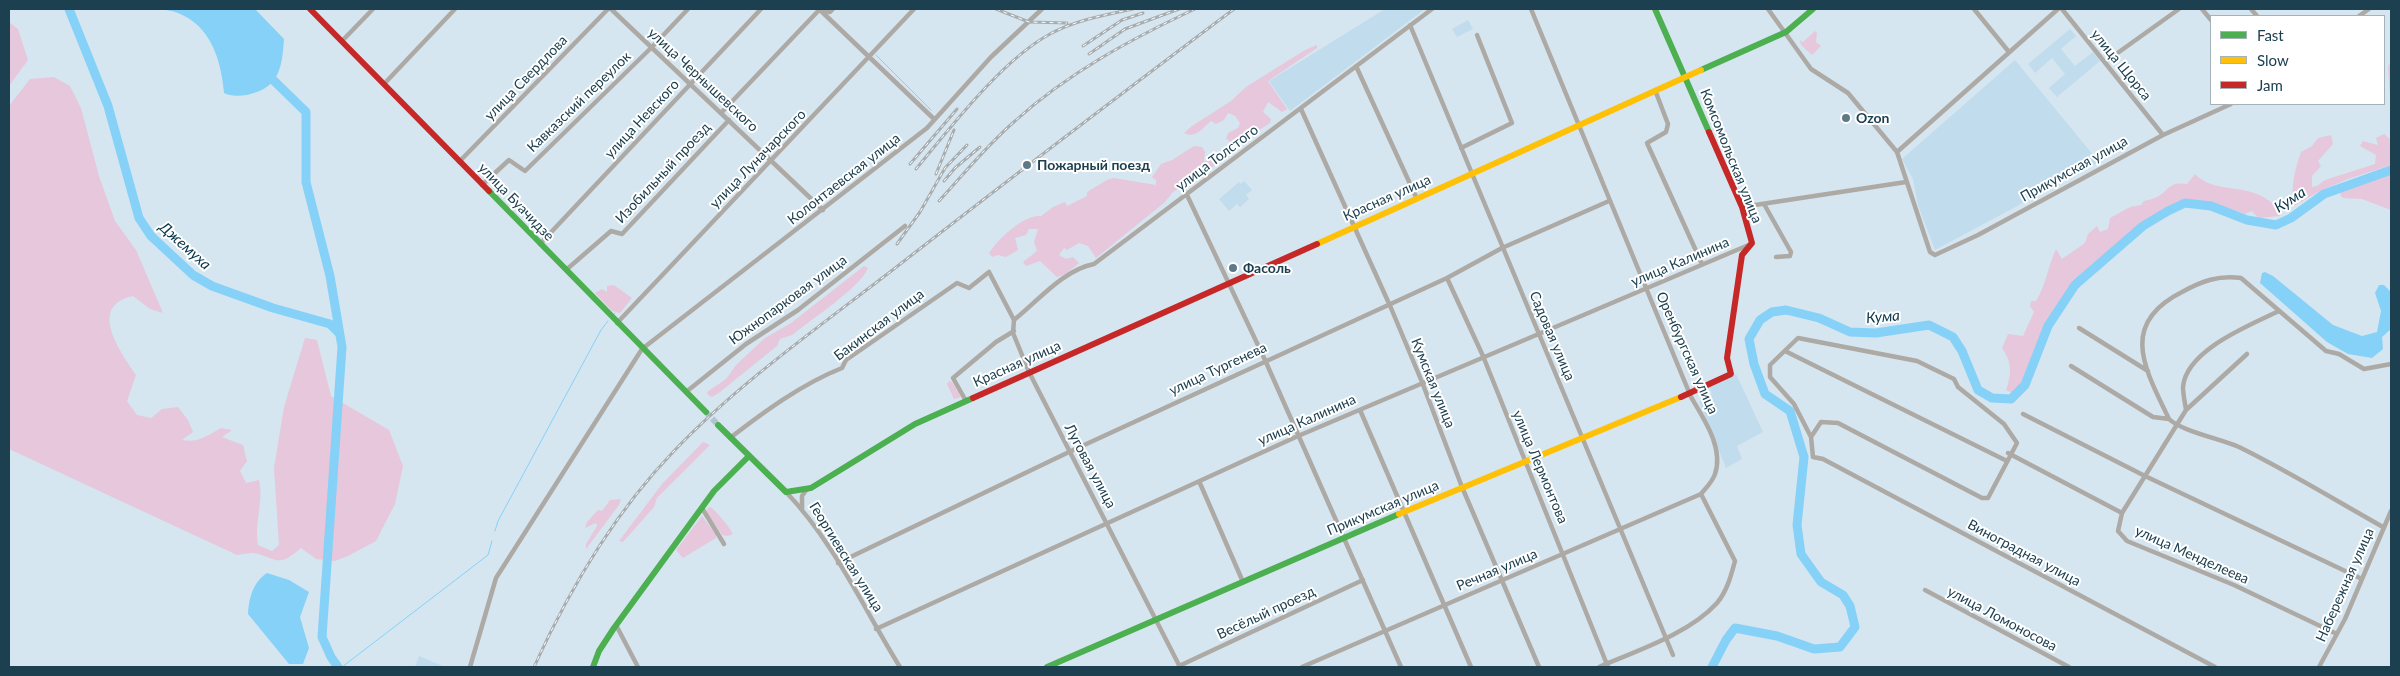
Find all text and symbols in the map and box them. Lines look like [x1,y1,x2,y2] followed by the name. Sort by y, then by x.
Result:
[2210,15,2385,105] legend
[644,24,762,136] street label: улица Чернышевского
[2087,26,2155,104] street label: улица Щорса
[2257,26,2284,44] text: Fast
[481,32,571,124] street label: улица Свердлова
[524,48,634,156] street label: Кавказский переулок
[2257,51,2289,69] text: Slow
[601,76,683,162] street label: улица Невского
[2257,76,2283,94] text: Jam
[1696,86,1766,226] street label: Комсомольская улица
[707,106,809,212] street label: улица Луначарского
[1856,110,1889,126] place label: Ozon
[1840,112,1852,124] marker: Ozon
[612,119,714,227] street label: Изобильный проезд
[1172,121,1262,195] street label: улица Толстого
[784,130,904,228] street label: Колонтаевская улица
[2017,133,2131,205] street label: Прикумская улица
[1037,157,1150,173] place label: Пожарный поезд
[1021,159,1033,171] marker: Пожарный поезд
[475,160,557,244] street label: улица Буачидзе
[1340,171,1434,225] street label: Красная улица
[2271,183,2309,217] water label: Кума
[156,218,214,274] water label: Джемуха
[1628,234,1732,290] street label: улица Калинина
[726,252,850,348] street label: Южнопарковая улица
[1243,260,1291,276] place label: Фасоль
[1227,262,1239,274] marker: Фасоль
[831,286,927,364] street label: Бакинская улица
[1526,289,1578,383] street label: Садовая улица
[1652,289,1722,417] street label: Оренбургская улица
[1865,307,1901,327] water label: Кума
[1407,336,1459,430] street label: Кумская улица
[970,337,1064,391] street label: Красная улица
[1166,339,1270,399] street label: улица Тургенева
[1256,391,1358,449] street label: улица Калинина
[1509,408,1571,526] street label: улица Лермонтова
[1061,421,1119,511] street label: Луговая улица
[1324,477,1442,539] street label: Прикумская улица
[805,499,887,615] street label: Георгиевская улица
[1965,516,2083,590] street label: Виноградная улица
[2133,522,2251,588] street label: улица Менделеева
[2312,525,2378,645] street label: Набережная улица
[1454,545,1540,595] street label: Речная улица
[1214,583,1318,643] street label: Весёлый проезд
[1944,583,2060,655] street label: улица Ломоносова

